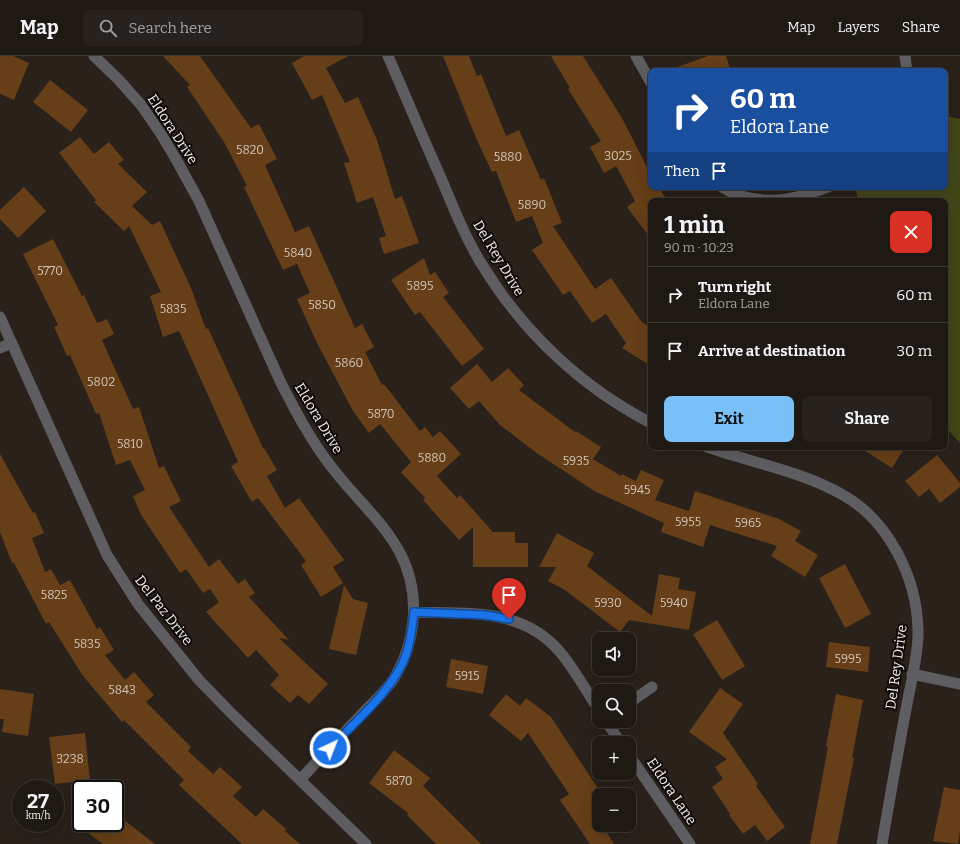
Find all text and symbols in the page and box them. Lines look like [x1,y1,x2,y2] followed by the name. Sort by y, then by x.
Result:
[83,10,363,46] search box
[20,16,59,39] text: Map
[97,17,119,39] icon: search
[129,19,212,37] text: Search here
[787,19,815,36] text: Map
[837,19,880,36] text: Layers
[902,19,940,36] text: Share
[730,82,796,115] text: 60 m
[664,84,716,136] icon: right
[144,91,201,167] street label: Eldora Drive
[730,116,829,138] text: Eldora Lane
[236,143,264,157] house number: 5820
[604,149,632,163] house number: 3025
[494,150,522,164] house number: 5880
[708,160,730,182] icon: arrive
[664,162,700,180] text: Then
[518,198,546,212] house number: 5890
[664,211,725,239] text: 1 min
[890,211,932,253] button: close
[469,217,528,299] street label: Del Rey Drive
[664,240,734,255] text: 90 m · 10:23
[284,246,312,260] house number: 5840
[37,264,63,278] house number: 5770
[698,278,771,296] text: Turn right
[406,279,434,293] house number: 5895
[664,284,686,306] icon: right
[896,286,932,304] text: 60 m
[698,296,770,311] text: Eldora Lane
[308,298,336,312] house number: 5850
[160,302,186,316] house number: 5835
[664,340,686,362] icon: arrive
[698,342,845,360] text: Arrive at destination
[897,342,932,360] text: 30 m
[335,356,363,370] house number: 5860
[87,375,115,389] house number: 5802
[291,380,346,457] street label: Eldora Drive
[664,396,794,442] button: Exit
[802,396,932,442] button: Share
[367,407,395,421] house number: 5870
[117,437,143,451] house number: 5810
[418,451,446,465] house number: 5880
[563,454,589,468] house number: 5935
[624,483,650,497] house number: 5945
[675,515,701,529] house number: 5955
[735,516,761,530] house number: 5965
[131,572,196,649] street label: Del Paz Drive
[492,578,526,619] pin
[498,584,520,606] icon: arrive
[41,588,67,602] house number: 5825
[594,596,622,610] house number: 5930
[660,596,688,610] house number: 5940
[882,624,911,711] street label: Del Rey Drive
[592,632,636,832] map controls
[592,632,636,676] button: sound
[74,637,100,651] house number: 5835
[835,652,861,666] house number: 5995
[455,669,479,683] house number: 5915
[108,683,136,697] house number: 5843
[592,684,636,728] button: search
[309,727,351,769] position arrow
[592,736,636,780] button: +
[56,752,84,766] house number: 3238
[643,755,700,828] street label: Eldora Lane
[385,774,413,788] house number: 5870
[72,780,124,832] speed limit sign: 30
[592,788,636,832] button: −
[27,789,49,813] text: 27
[26,810,50,822] text: km/h

